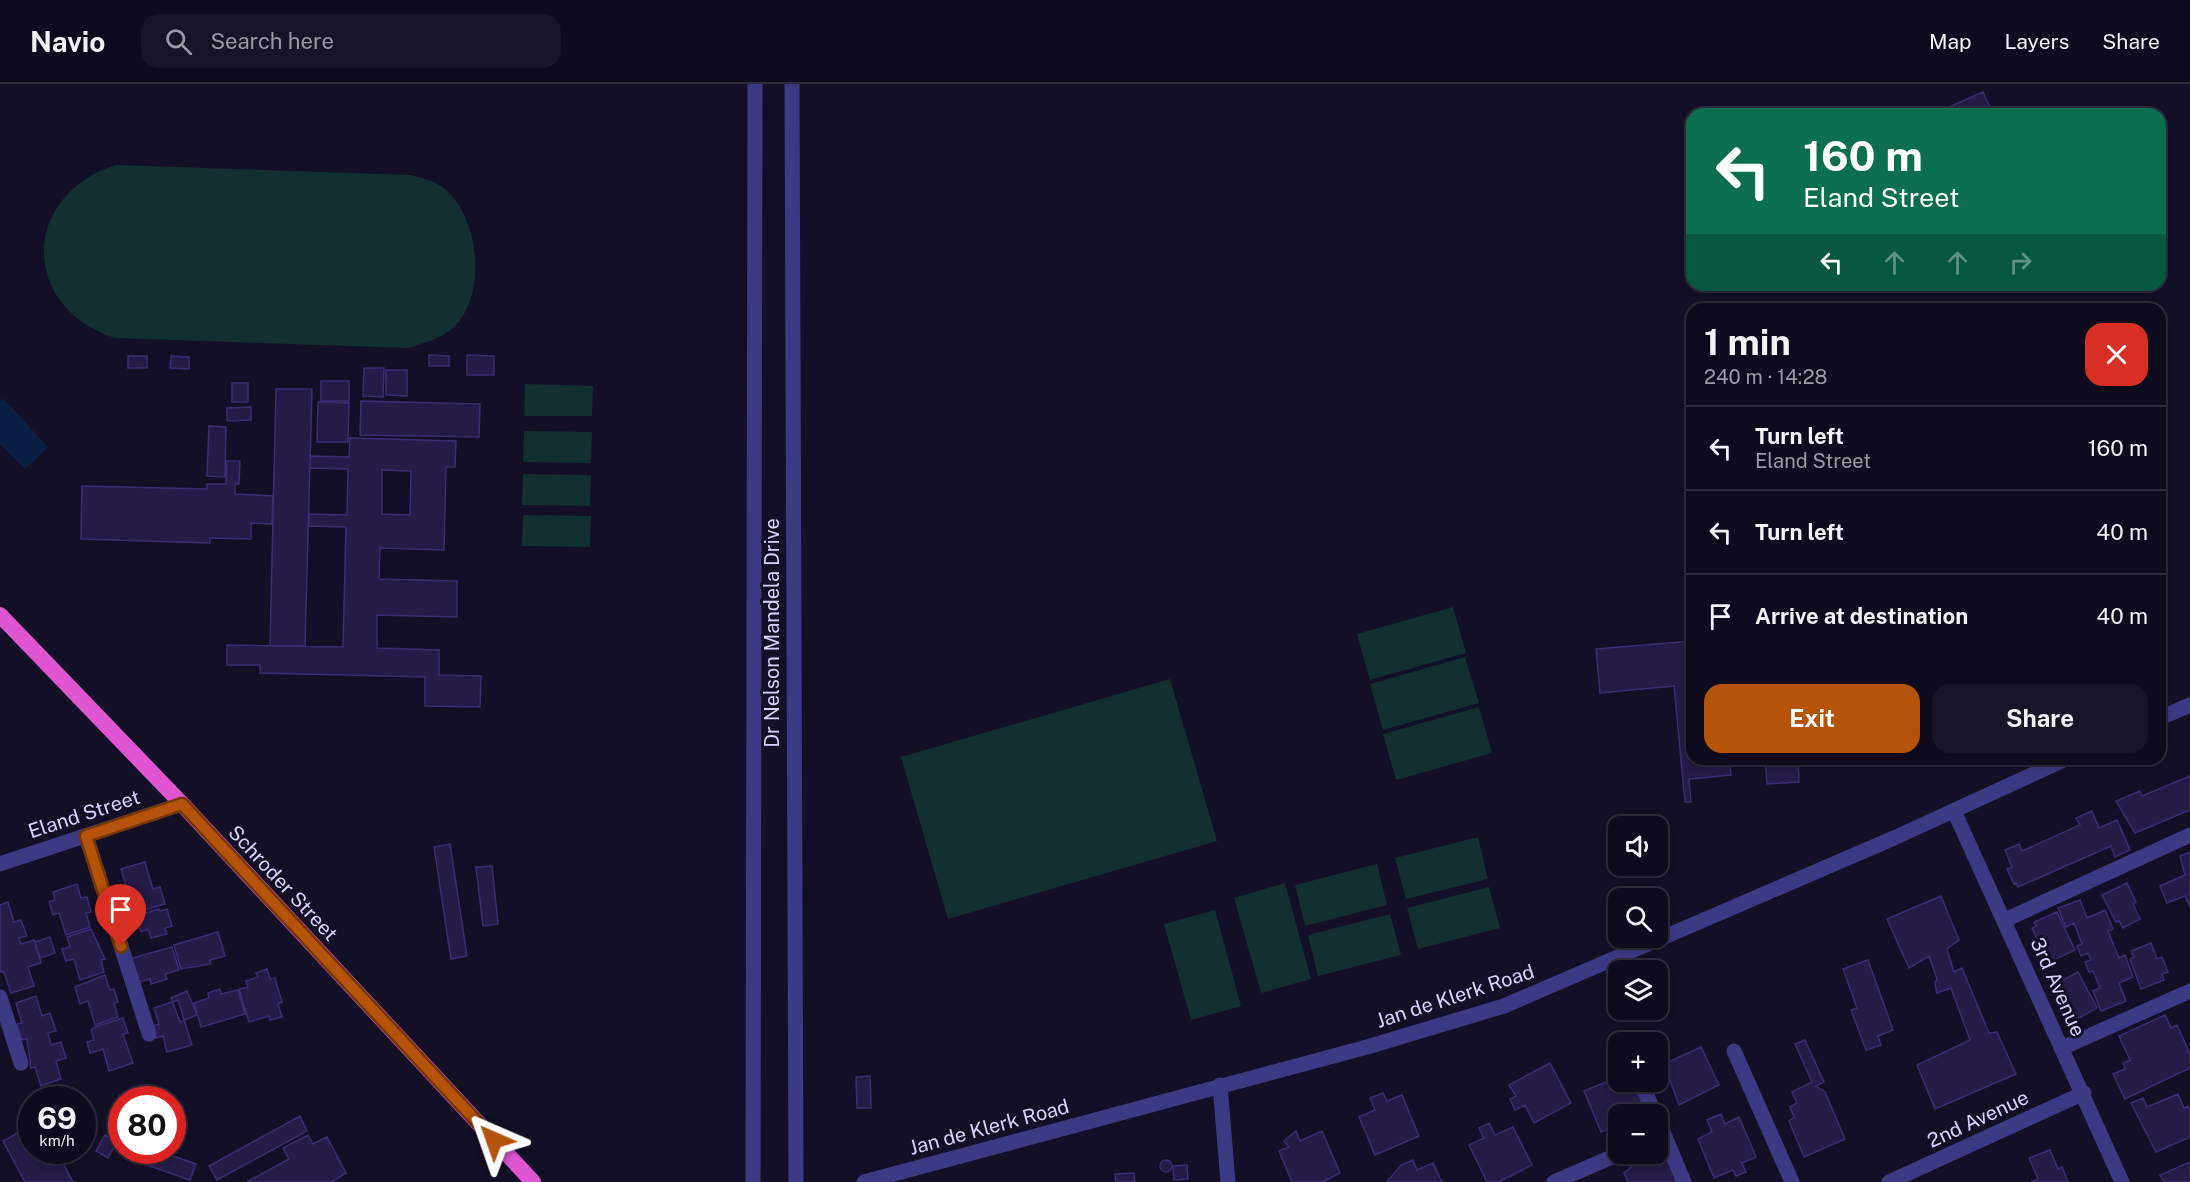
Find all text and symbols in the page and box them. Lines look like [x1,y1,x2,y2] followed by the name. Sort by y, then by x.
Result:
[141,14,561,68] search box
[30,25,105,58] text: Navio
[162,25,195,58] icon: search
[210,28,334,54] text: Search here
[1929,29,1972,54] text: Map
[2005,29,2069,54] text: Layers
[2102,29,2160,54] text: Share
[1803,131,1923,180] text: 160 m
[1704,132,1782,210] icon: left
[1803,181,1960,213] text: Eland Street
[1815,246,1848,279] icon: left
[1878,246,1911,279] icon: ahead
[1941,246,1974,279] icon: ahead
[2004,246,2037,279] icon: right
[1704,321,1791,363] text: 1 min
[2085,323,2148,386] button: close
[1704,365,1828,389] text: 240 m · 14:28
[1755,423,1844,449] text: Turn left
[1704,432,1737,465] icon: left
[2088,435,2148,461] text: 160 m
[1755,449,1871,473] text: Eland Street
[1704,516,1737,549] icon: left
[760,518,784,748] street label: Dr Nelson Mandela Drive
[1755,519,1844,545] text: Turn left
[2096,519,2148,545] text: 40 m
[1704,600,1737,633] icon: arrive
[1755,603,1968,629] text: Arrive at destination
[2096,603,2148,629] text: 40 m
[1704,684,1920,753] button: Exit
[1932,684,2148,753] button: Share
[25,785,143,843] street label: Eland Street
[1608,816,1668,1164] map controls
[1608,816,1668,876] button: sound
[223,820,343,946] street label: Schroder Street
[95,884,146,946] pin
[1608,888,1668,948] button: search
[104,893,137,926] icon: arrive
[2026,934,2090,1040] street label: 3rd Avenue
[1373,959,1537,1033] street label: Jan de Klerk Road
[1608,960,1668,1020] button: layers
[1608,1032,1668,1092] button: +
[1924,1085,2032,1153] street label: 2nd Avenue
[108,1086,186,1164] speed limit sign: 80
[906,1094,1072,1160] street label: Jan de Klerk Road
[37,1100,77,1136] text: 69
[1608,1104,1668,1164] button: −
[462,1108,526,1172] position arrow
[39,1132,75,1149] text: km/h

